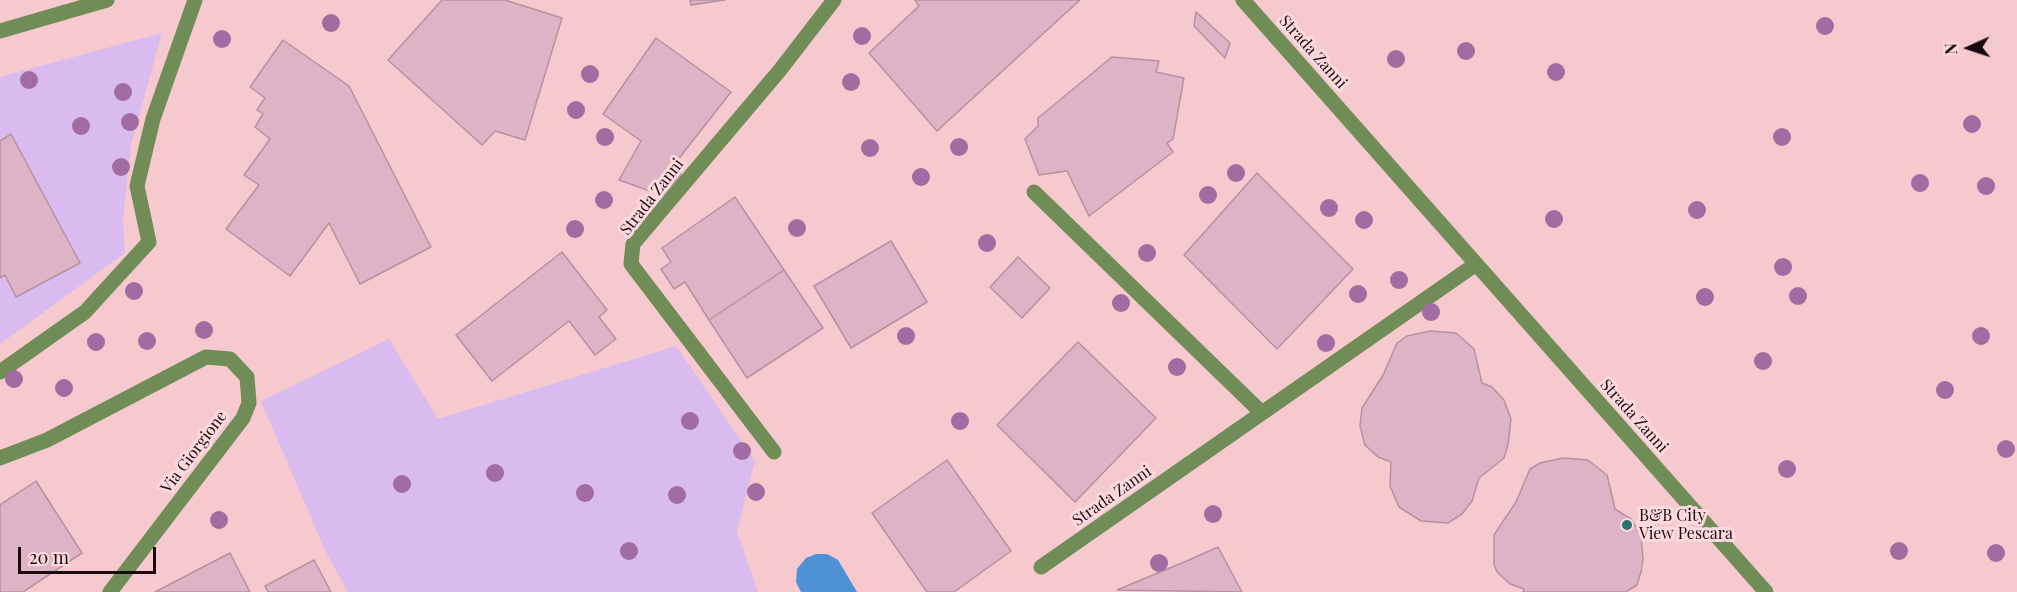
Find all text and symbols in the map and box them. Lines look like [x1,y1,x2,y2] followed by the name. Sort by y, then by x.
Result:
[1275,11,1351,93] street label: Strada Zanni
[1939,18,1999,78] north arrow
[1940,43,1961,55] text: N
[616,155,688,239] street label: Strada Zanni
[1596,375,1672,457] street label: Strada Zanni
[157,407,231,497] street label: Via Giorgione
[1069,462,1155,530] street label: Strada Zanni
[1639,506,1733,544] place label: B&B City View Pescara
[1620,518,1634,532] marker: B&B City View Pescara
[21,535,159,573] scale bar
[29,545,69,569] text: 20 m

